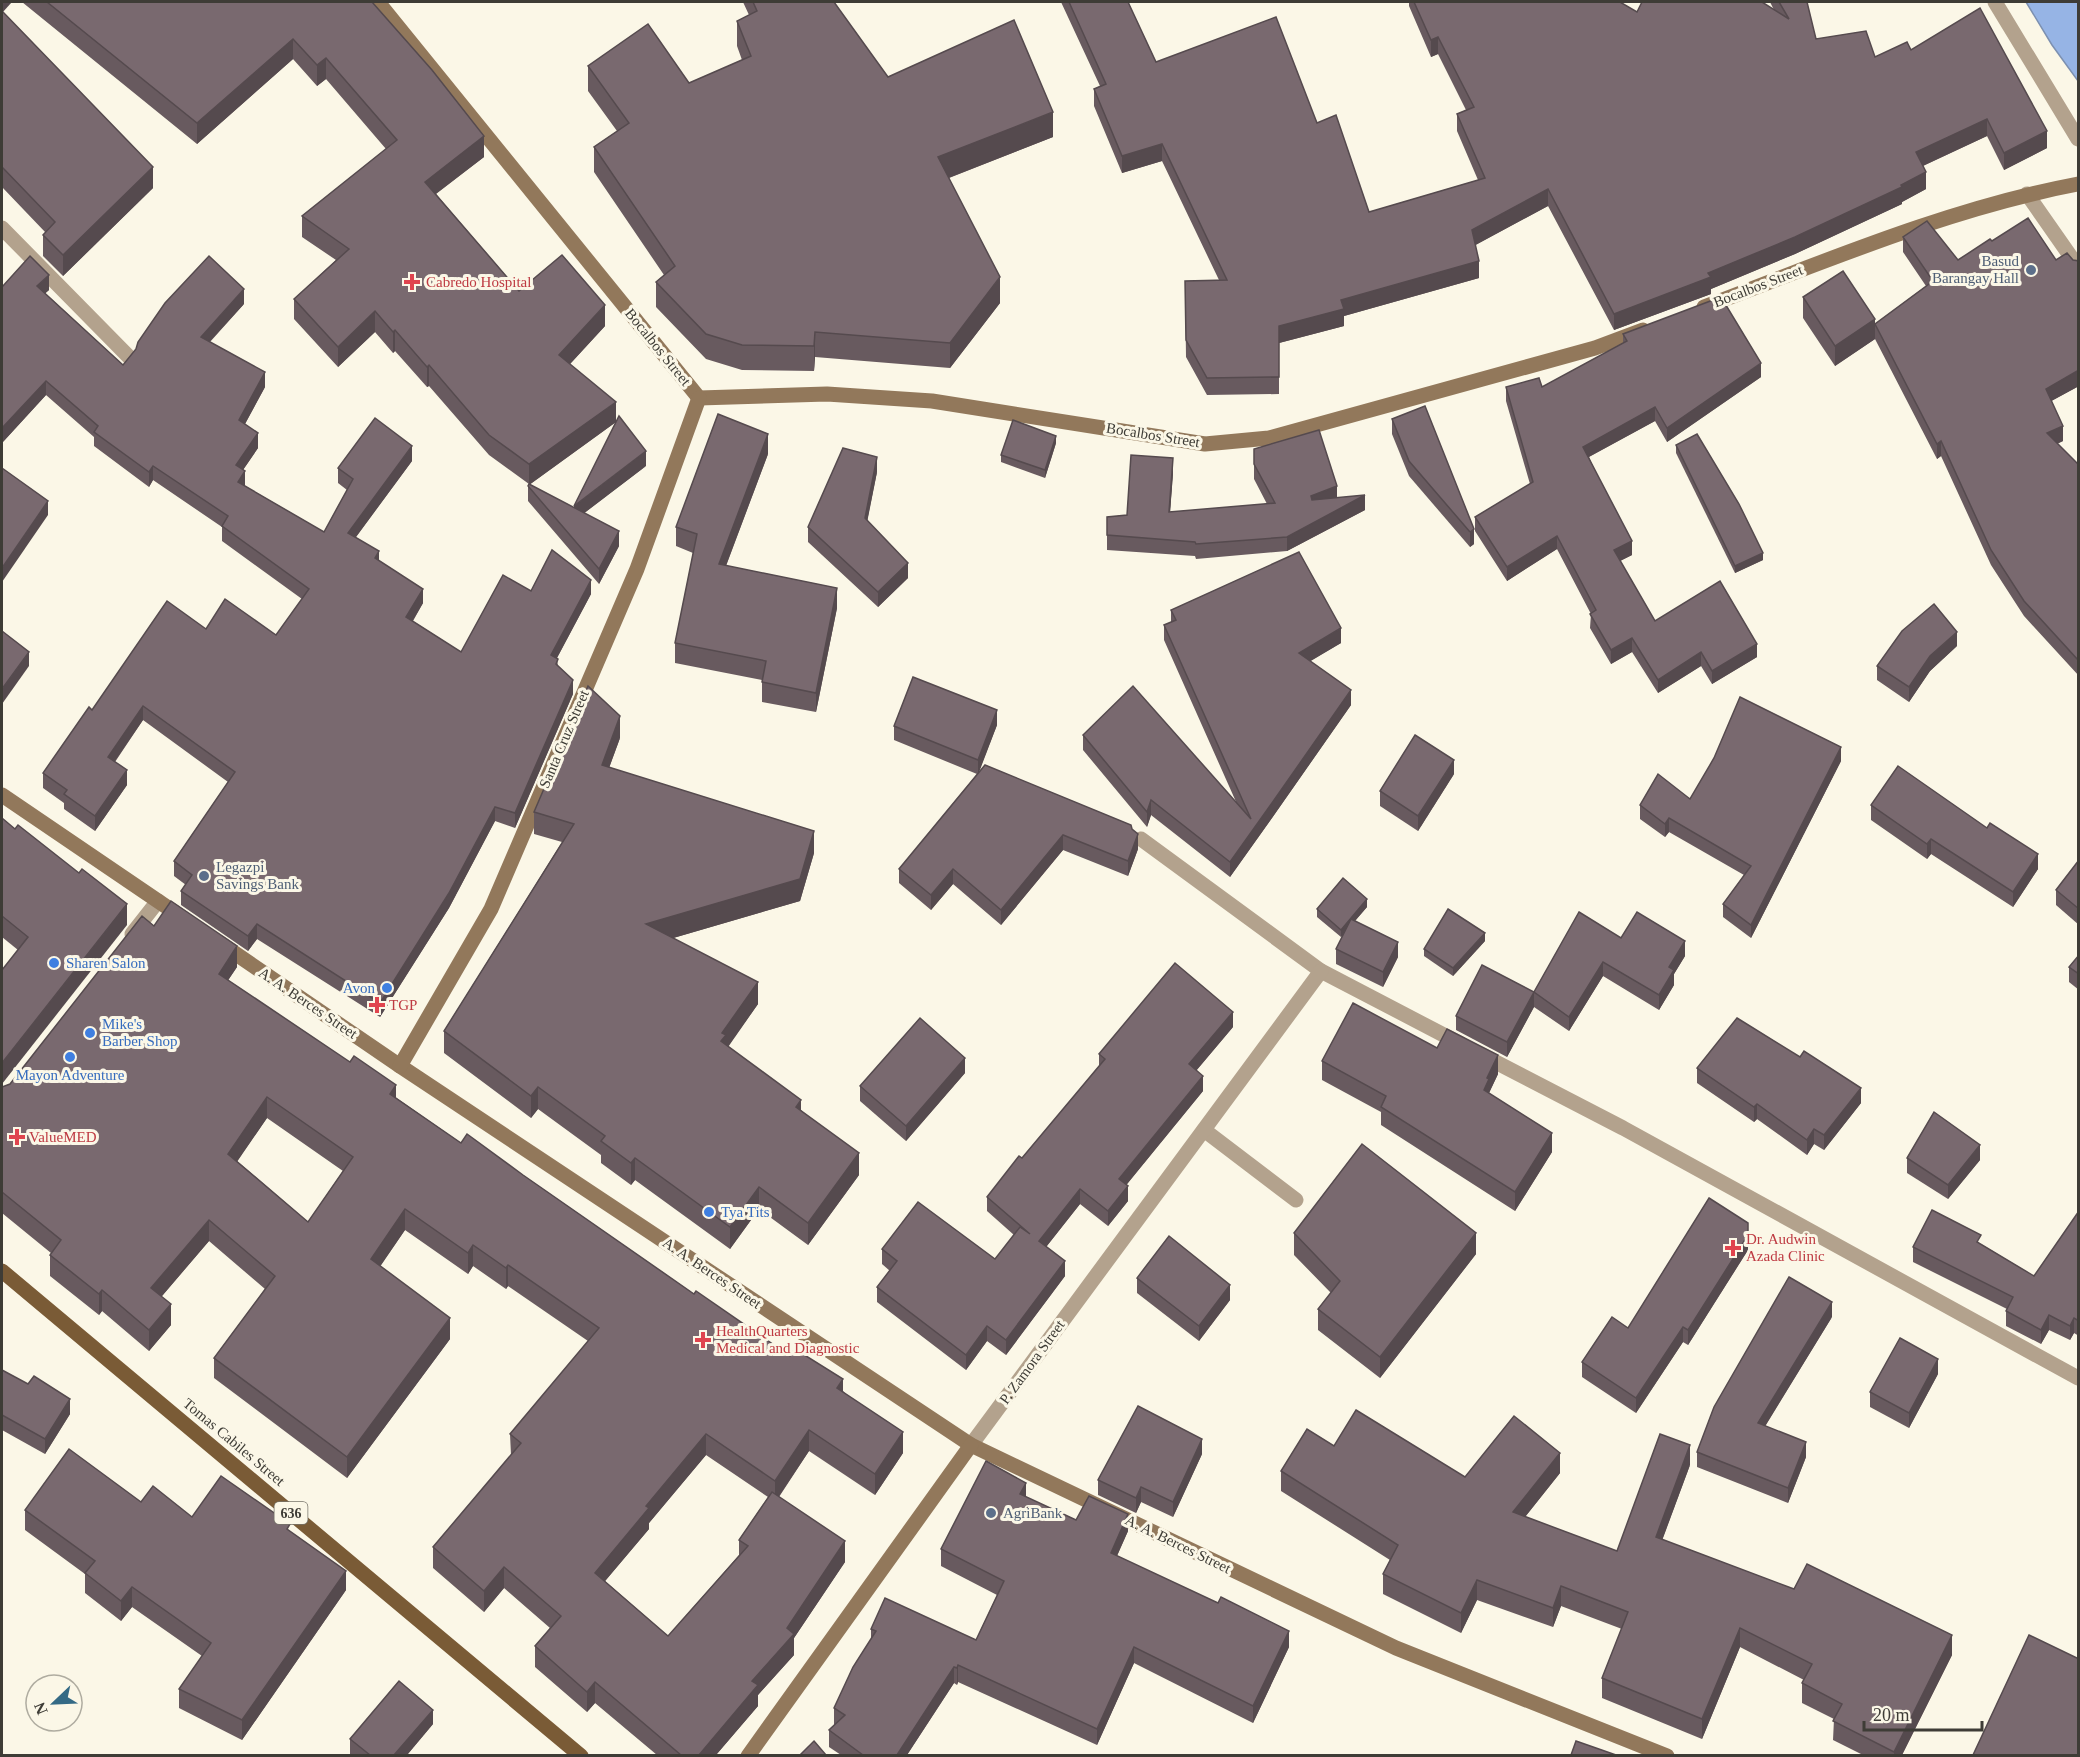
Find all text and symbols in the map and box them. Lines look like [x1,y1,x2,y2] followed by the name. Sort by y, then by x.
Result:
[1932,253,2020,286] place label: Basud Barangay Hall
[1711,261,1806,310] street label: Bocalbos Street
[2024,263,2038,277] marker: Basud Barangay Hall
[403,273,421,291] marker: Cabredo Hospital
[426,274,531,290] place label: Cabredo Hospital
[622,305,694,389] street label: Bocalbos Street
[1105,420,1202,450] street label: Bocalbos Street
[536,687,592,790] street label: Santa Cruz Street
[216,859,299,892] place label: Legazpi Savings Bank
[197,869,211,883] marker: Legazpi Savings Bank
[66,955,146,971] place label: Sharen Salon
[47,956,61,970] marker: Sharen Salon
[256,964,361,1042] street label: A. A. Berces Street
[343,980,375,996] place label: Avon
[380,981,394,995] marker: Avon
[389,997,417,1013] place label: TGP
[370,998,384,1012] marker: TGP
[102,1016,177,1049] place label: Mike's Barber Shop
[83,1026,97,1040] marker: Mike's Barber Shop
[63,1050,77,1064] marker: Mayon Adventure
[16,1067,125,1083] place label: Mayon Adventure
[29,1129,97,1145] place label: ValueMED
[10,1130,24,1144] marker: ValueMED
[721,1204,770,1220] place label: Tya Tits
[702,1205,716,1219] marker: Tya Tits
[1746,1231,1825,1264] place label: Dr. Audwin Azada Clinic
[660,1234,765,1312] street label: A. A. Berces Street
[1724,1239,1742,1257] marker: Dr. Audwin Azada Clinic
[996,1316,1068,1407] street label: P. Zamora Street
[716,1323,860,1356] place label: HealthQuarters Medical and Diagnostic
[694,1331,712,1349] marker: HealthQuarters Medical and Diagnostic
[180,1395,289,1490] street label: Tomas Cabiles Street
[274,1502,308,1524] road number: 636
[1003,1505,1063,1521] place label: AgriBank
[984,1506,998,1520] marker: AgriBank
[1123,1512,1234,1577] street label: A. A. Berces Street
[24,1673,84,1733] north arrow
[1864,1694,1982,1732] scale bar
[30,1700,51,1717] text: N
[1873,1705,1910,1725] text: 20 m

